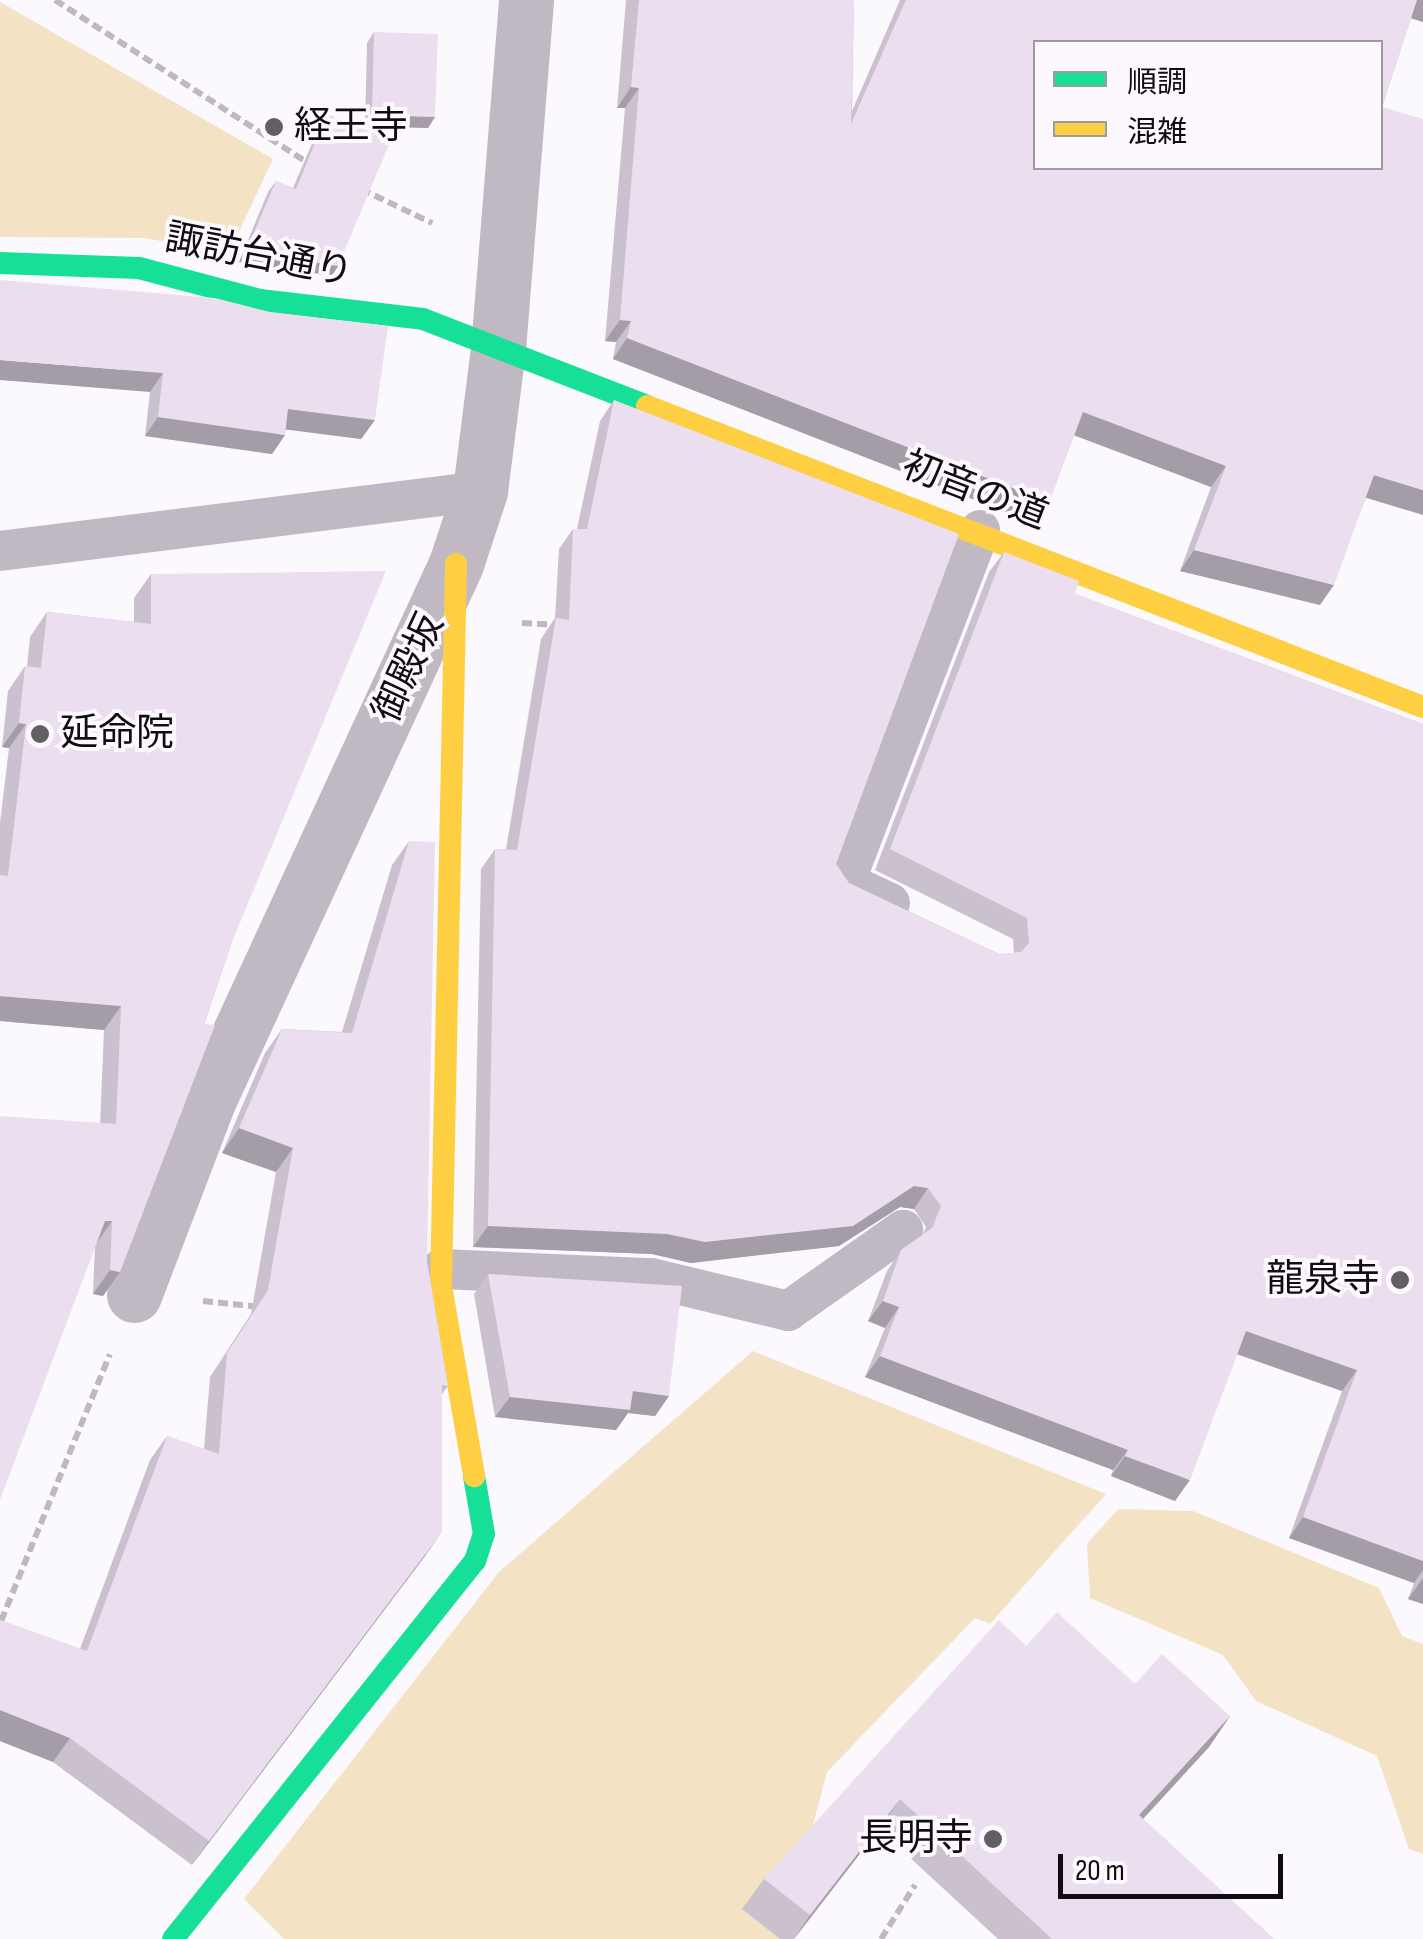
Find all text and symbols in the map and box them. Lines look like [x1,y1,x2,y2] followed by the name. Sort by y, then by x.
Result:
[1033,40,1383,170] legend
[1127,65,1187,101] text: 順調
[294,104,408,150] place label: 経王寺
[1127,115,1187,151] text: 混雑
[263,116,285,138] marker: 経王寺
[161,215,357,297] street label: 諏訪台通り
[896,442,1054,540] street label: 初音の道
[364,607,454,729] street label: 御殿坂
[60,711,174,757] place label: 延命院
[29,723,51,745] marker: 延命院
[1266,1257,1380,1303] place label: 龍泉寺
[1389,1269,1411,1291] marker: 龍泉寺
[859,1816,973,1862] place label: 長明寺
[982,1828,1004,1850] marker: 長明寺
[1063,1834,1288,1896] scale bar
[1075,1853,1125,1889] text: 20 m

